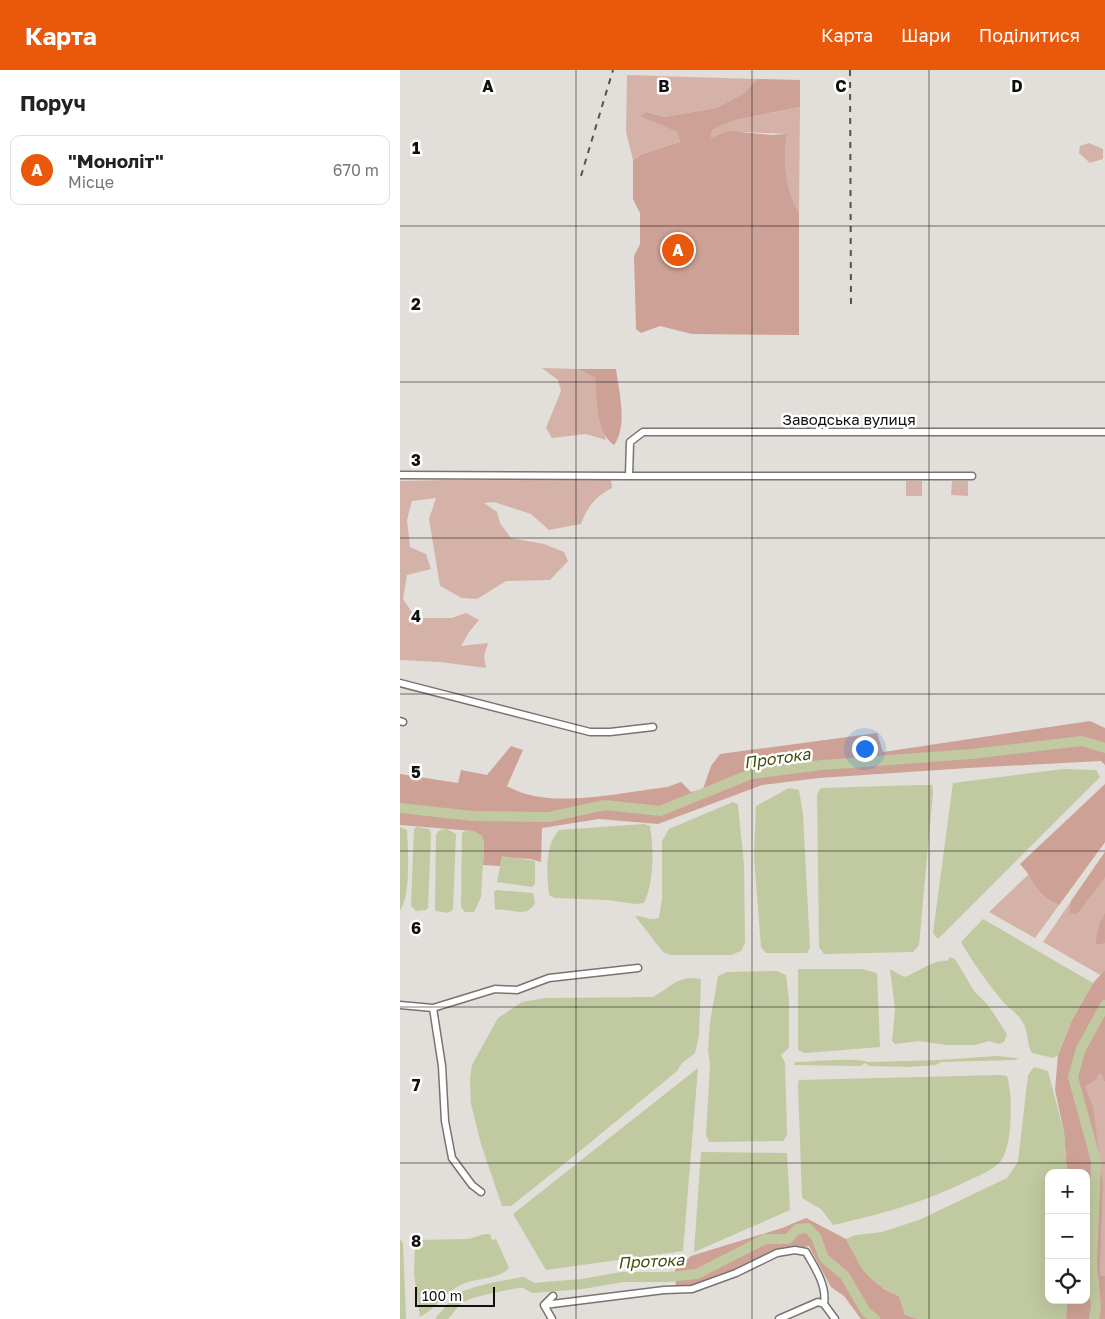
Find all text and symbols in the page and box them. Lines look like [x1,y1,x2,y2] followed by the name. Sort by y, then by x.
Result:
[25,21,97,50] text: Карта
[821,24,873,46] text: Карта
[901,24,951,46] text: Шари
[979,24,1080,46] text: Поділитися
[482,76,494,96] text: A
[658,76,670,96] text: B
[835,76,847,96] text: C
[1011,76,1023,96] text: D
[20,90,86,116] text: Поруч
[412,138,420,158] text: 1
[68,149,164,172] text: "Моноліт"
[31,160,43,180] text: A
[333,160,379,180] text: 670 m
[68,172,114,192] text: Місце
[662,231,694,269] pin: A
[411,294,421,314] text: 2
[782,410,916,428] street label: Заводська вулиця
[411,450,421,470] text: 3
[411,606,421,626] text: 4
[852,736,878,762] your location
[743,743,812,773] water label: Протока
[411,762,421,782] text: 5
[411,918,421,938] text: 6
[412,1075,421,1095] text: 7
[1045,1169,1090,1304] map controls
[1045,1169,1090,1214] button: +
[1045,1214,1090,1259] button: −
[411,1231,421,1251] text: 8
[617,1249,686,1273] water label: Протока
[1045,1259,1090,1304] button: locate
[415,1284,495,1307] scale bar
[422,1287,462,1304] text: 100 m

